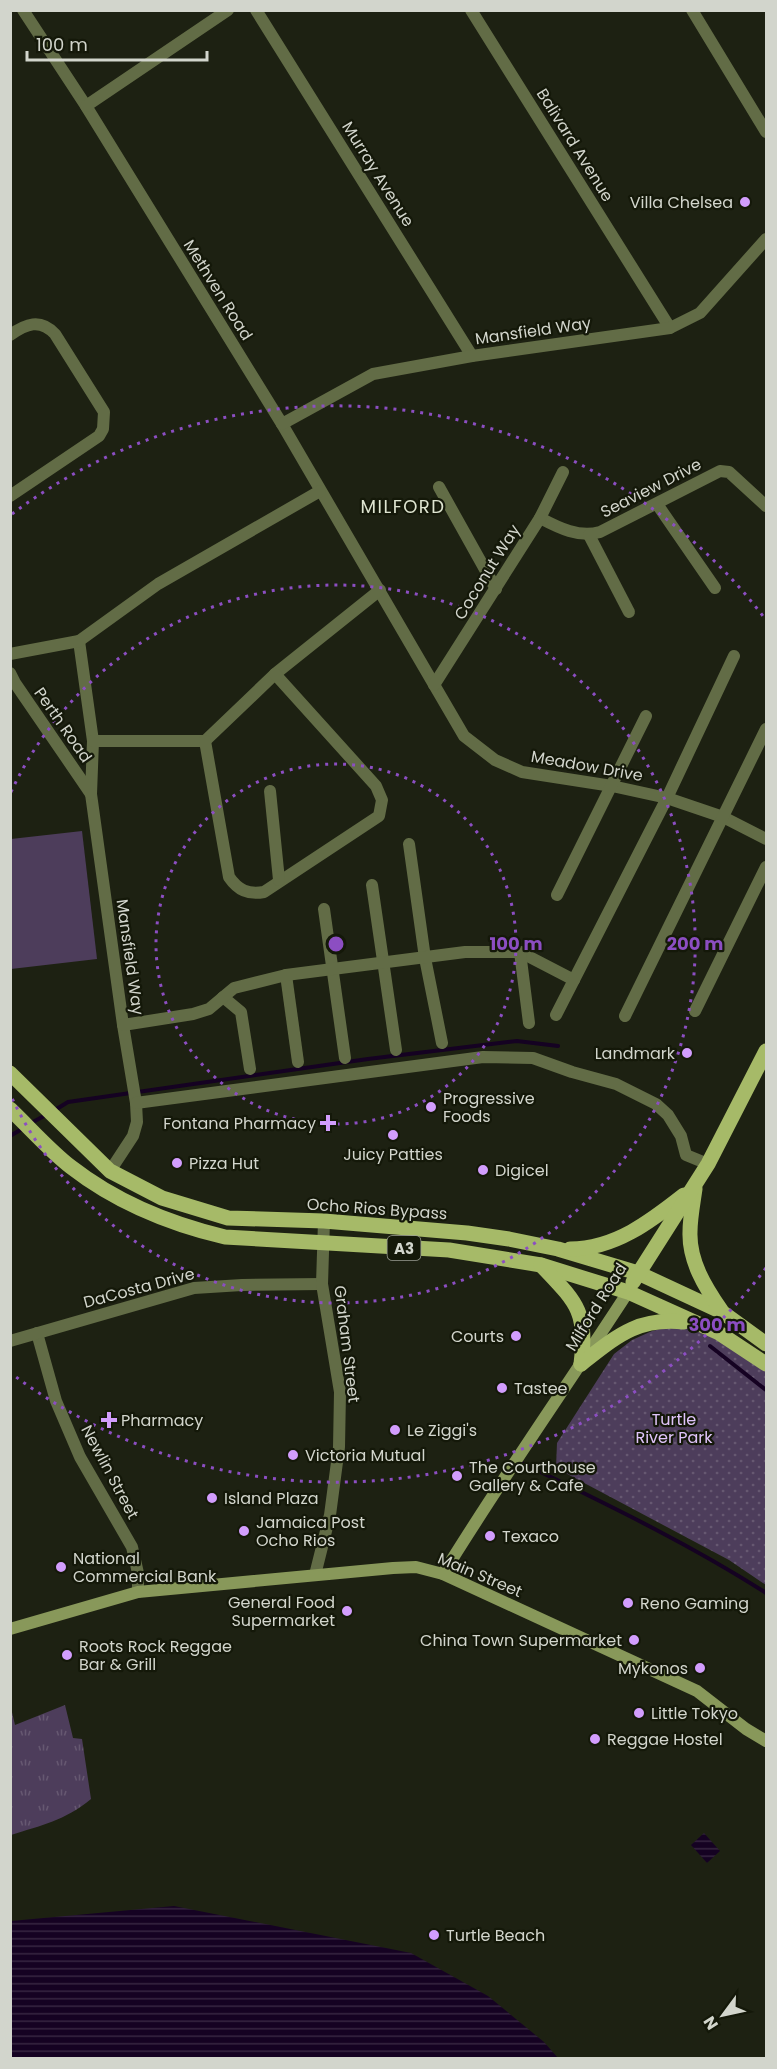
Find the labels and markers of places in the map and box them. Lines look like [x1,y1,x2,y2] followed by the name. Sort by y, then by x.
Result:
[630,191,733,214] place label: Villa Chelsea
[738,195,752,209] marker: Villa Chelsea
[326,934,346,954] centre of rings
[595,1042,676,1065] place label: Landmark
[680,1046,694,1060] marker: Landmark
[443,1087,535,1128] place label: Progressive Foods
[424,1100,438,1114] marker: Progressive Foods
[163,1112,316,1135] place label: Fontana Pharmacy
[321,1116,335,1130] marker: Fontana Pharmacy
[386,1128,400,1142] marker: Juicy Patties
[343,1143,443,1166] place label: Juicy Patties
[189,1152,259,1175] place label: Pizza Hut
[170,1156,184,1170] marker: Pizza Hut
[495,1159,549,1182] place label: Digicel
[476,1163,490,1177] marker: Digicel
[451,1325,504,1348] place label: Courts
[509,1329,523,1343] marker: Courts
[514,1377,568,1400] place label: Tastee
[495,1381,509,1395] marker: Tastee
[121,1409,203,1432] place label: Pharmacy
[102,1413,116,1427] marker: Pharmacy
[407,1419,477,1442] place label: Le Ziggi's
[388,1423,402,1437] marker: Le Ziggi's
[305,1444,425,1467] place label: Victoria Mutual
[286,1448,300,1462] marker: Victoria Mutual
[469,1456,596,1497] place label: The Courthouse Gallery & Cafe
[450,1469,464,1483] marker: The Courthouse Gallery & Cafe
[224,1487,318,1510] place label: Island Plaza
[205,1491,219,1505] marker: Island Plaza
[256,1511,365,1552] place label: Jamaica Post Ocho Rios
[237,1524,251,1538] marker: Jamaica Post Ocho Rios
[502,1525,559,1548] place label: Texaco
[483,1529,497,1543] marker: Texaco
[73,1547,217,1588] place label: National Commercial Bank
[54,1560,68,1574] marker: National Commercial Bank
[228,1591,335,1632] place label: General Food Supermarket
[640,1592,749,1615] place label: Reno Gaming
[621,1596,635,1610] marker: Reno Gaming
[340,1604,354,1618] marker: General Food Supermarket
[420,1629,622,1652] place label: China Town Supermarket
[627,1633,641,1647] marker: China Town Supermarket
[79,1635,232,1676] place label: Roots Rock Reggae Bar & Grill
[60,1648,74,1662] marker: Roots Rock Reggae Bar & Grill
[618,1657,688,1680] place label: Mykonos
[693,1661,707,1675] marker: Mykonos
[651,1702,738,1725] place label: Little Tokyo
[632,1706,646,1720] marker: Little Tokyo
[607,1728,723,1751] place label: Reggae Hostel
[588,1732,602,1746] marker: Reggae Hostel
[446,1924,545,1947] place label: Turtle Beach
[427,1928,441,1942] marker: Turtle Beach

